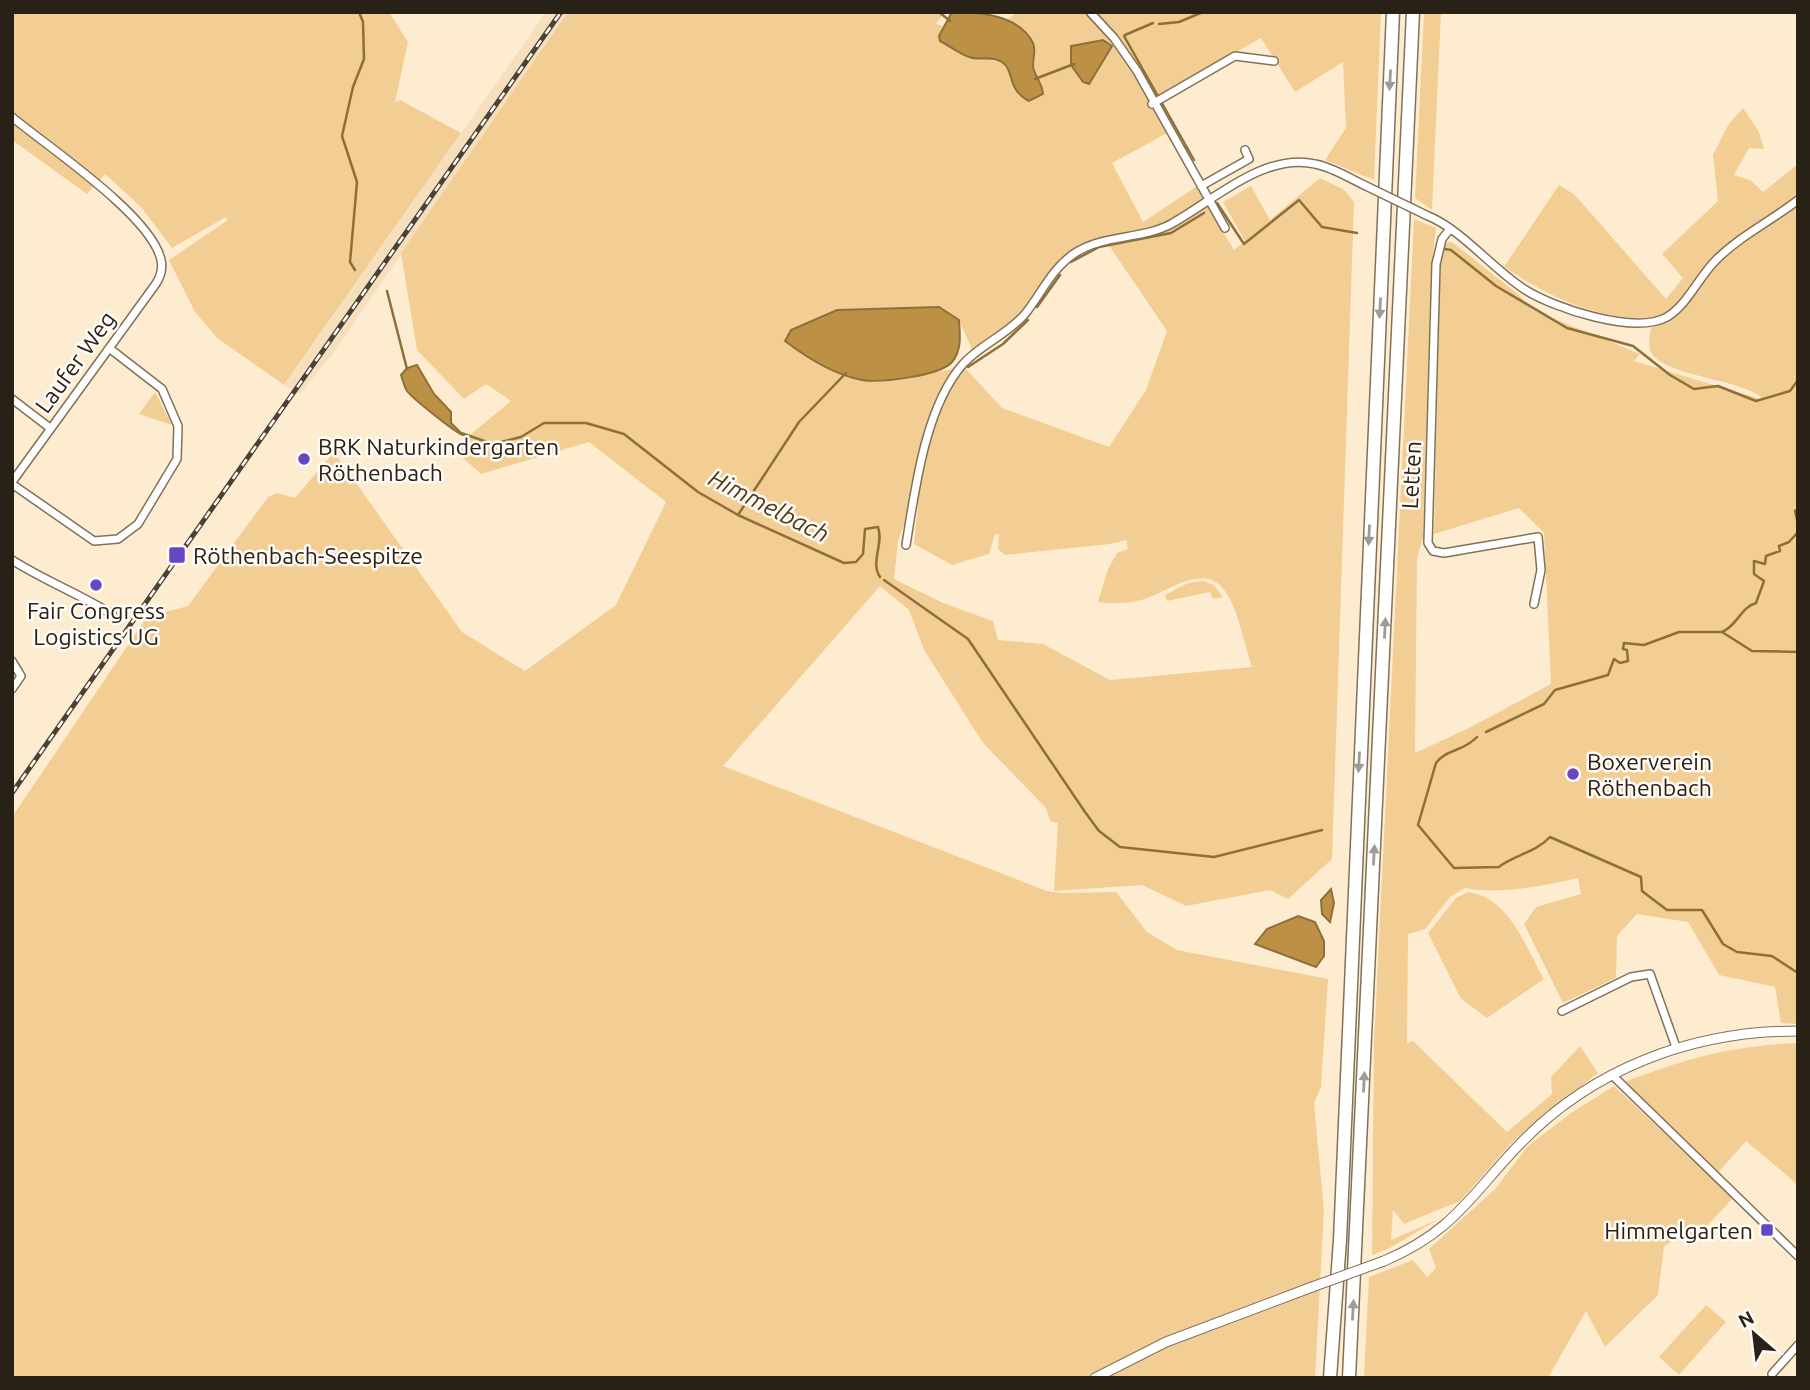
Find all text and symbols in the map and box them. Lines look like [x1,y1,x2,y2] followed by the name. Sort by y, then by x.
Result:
[1384,70,1395,92] one-way arrow
[1374,297,1385,319] one-way arrow
[30,307,120,417] street label: Laufer Weg
[318,434,559,485] place label: BRK Naturkindergarten Röthenbach
[1397,440,1425,510] street label: Letten
[296,451,312,467] marker: BRK Naturkindergarten Röthenbach
[704,464,834,548] water label: Himmelbach
[1363,524,1374,546] one-way arrow
[193,543,423,568] place label: Röthenbach-Seespitze
[167,545,187,565] marker: Röthenbach-Seespitze
[88,577,104,593] marker: Fair Congress Logistics UG
[27,598,165,649] place label: Fair Congress Logistics UG
[1379,617,1390,639] one-way arrow
[1587,749,1712,800] place label: Boxerverein Röthenbach
[1353,751,1364,773] one-way arrow
[1565,766,1581,782] marker: Boxerverein Röthenbach
[1369,844,1380,866] one-way arrow
[1358,1071,1369,1093] one-way arrow
[1604,1218,1753,1243] place label: Himmelgarten
[1759,1222,1775,1238] marker: Himmelgarten
[1347,1298,1358,1320] one-way arrow
[1719,1299,1789,1369] north arrow
[1735,1306,1757,1332] text: N

